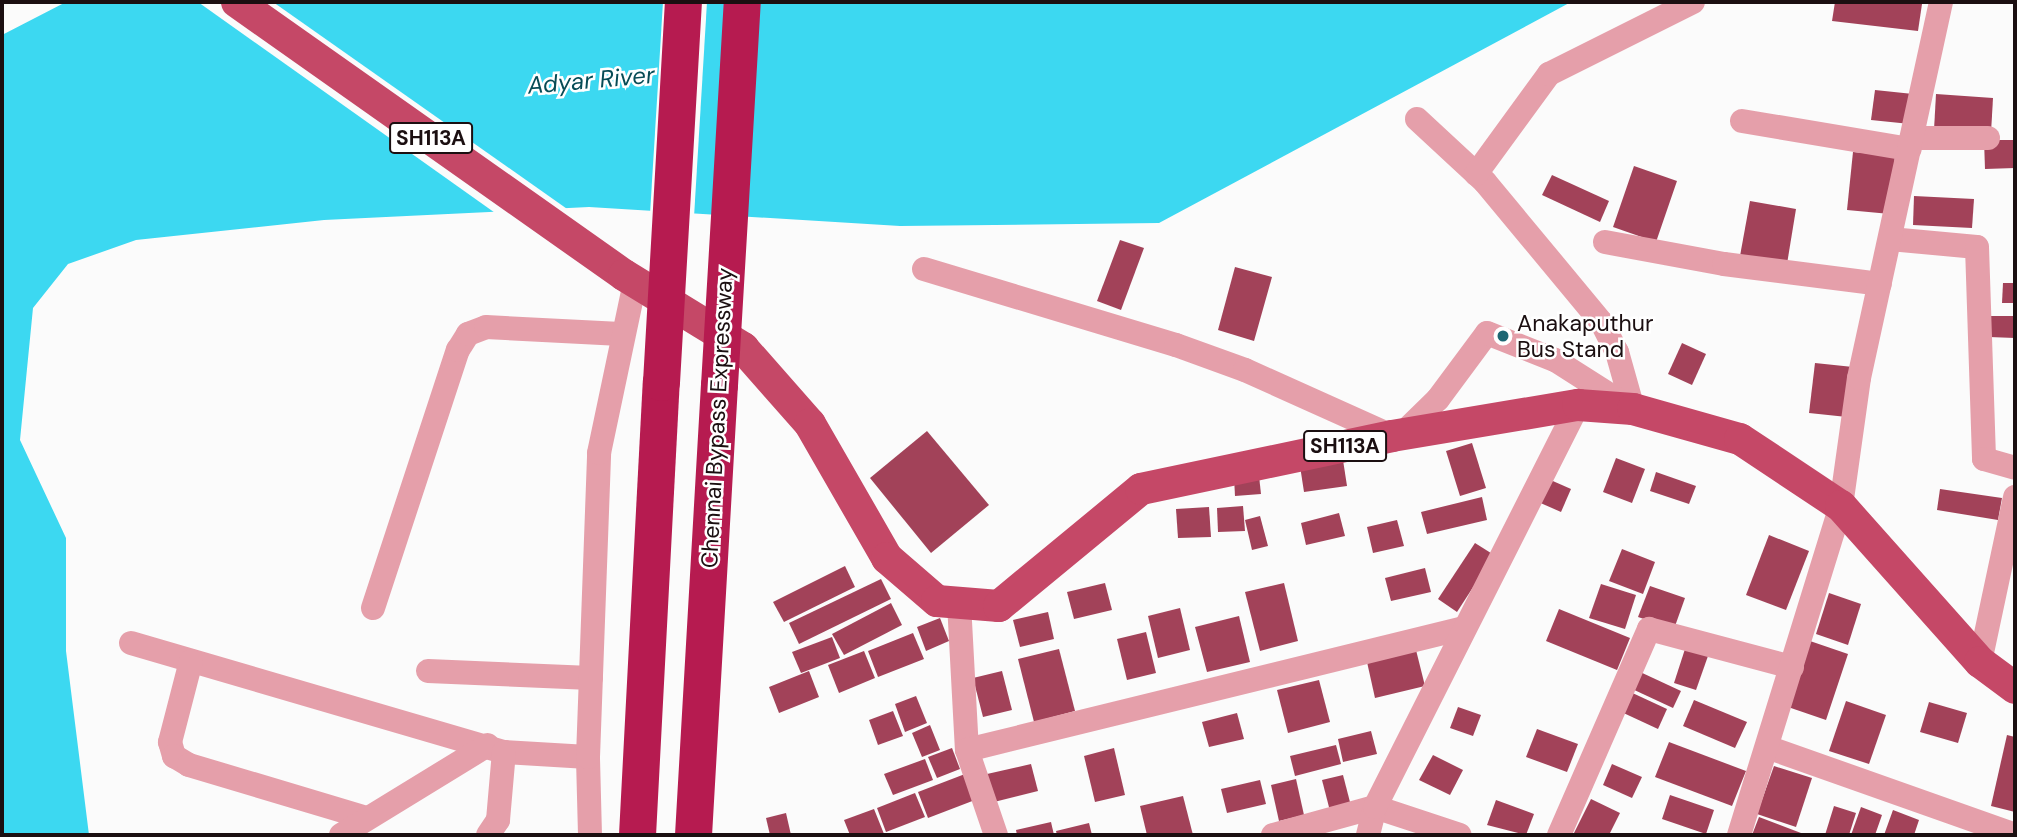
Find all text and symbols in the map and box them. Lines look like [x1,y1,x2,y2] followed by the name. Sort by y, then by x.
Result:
[526,60,656,100] water label: Adyar River
[389,120,473,156] road number: SH113A
[695,267,739,569] street label: Chennai Bypass Expressway
[1517,309,1654,363] place label: Anakaputhur Bus Stand
[1495,328,1511,344] marker: Anakaputhur Bus Stand
[1303,428,1387,464] road number: SH113A

